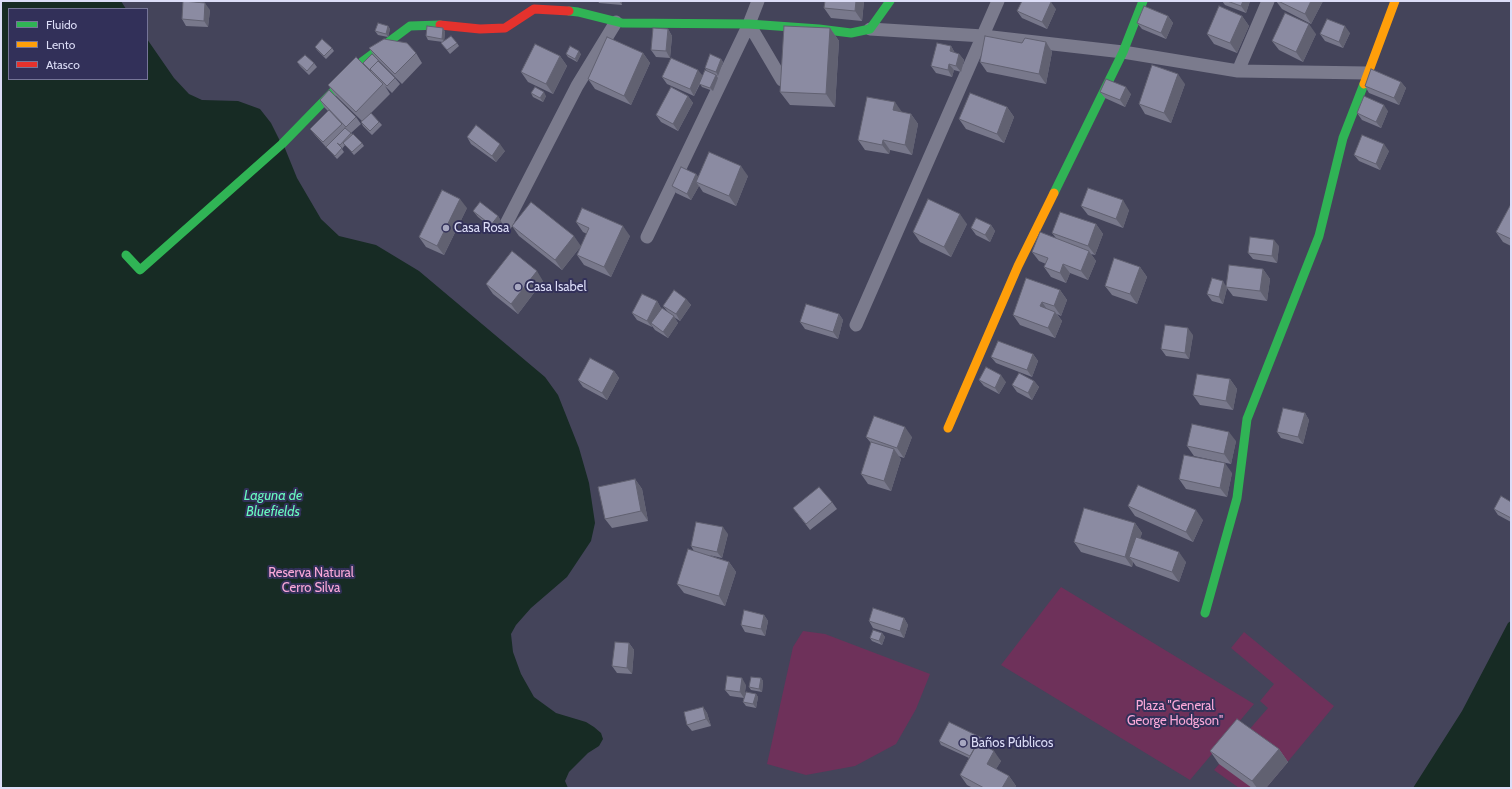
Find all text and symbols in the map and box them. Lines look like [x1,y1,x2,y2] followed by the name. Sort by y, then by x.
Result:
[8,8,148,80] legend
[46,17,77,32] text: Fluido
[46,37,75,52] text: Lento
[46,57,80,72] text: Atasco
[454,220,509,236] place label: Casa Rosa
[441,223,451,233] marker: Casa Rosa
[526,279,587,295] place label: Casa Isabel
[513,282,523,292] marker: Casa Isabel
[244,488,302,520] water label: Laguna de Bluefields
[268,565,354,596] park label: Reserva Natural Cerro Silva
[1127,698,1223,729] park label: Plaza "General George Hodgson"
[971,735,1053,751] place label: Baños Públicos
[958,738,968,748] marker: Baños Públicos

